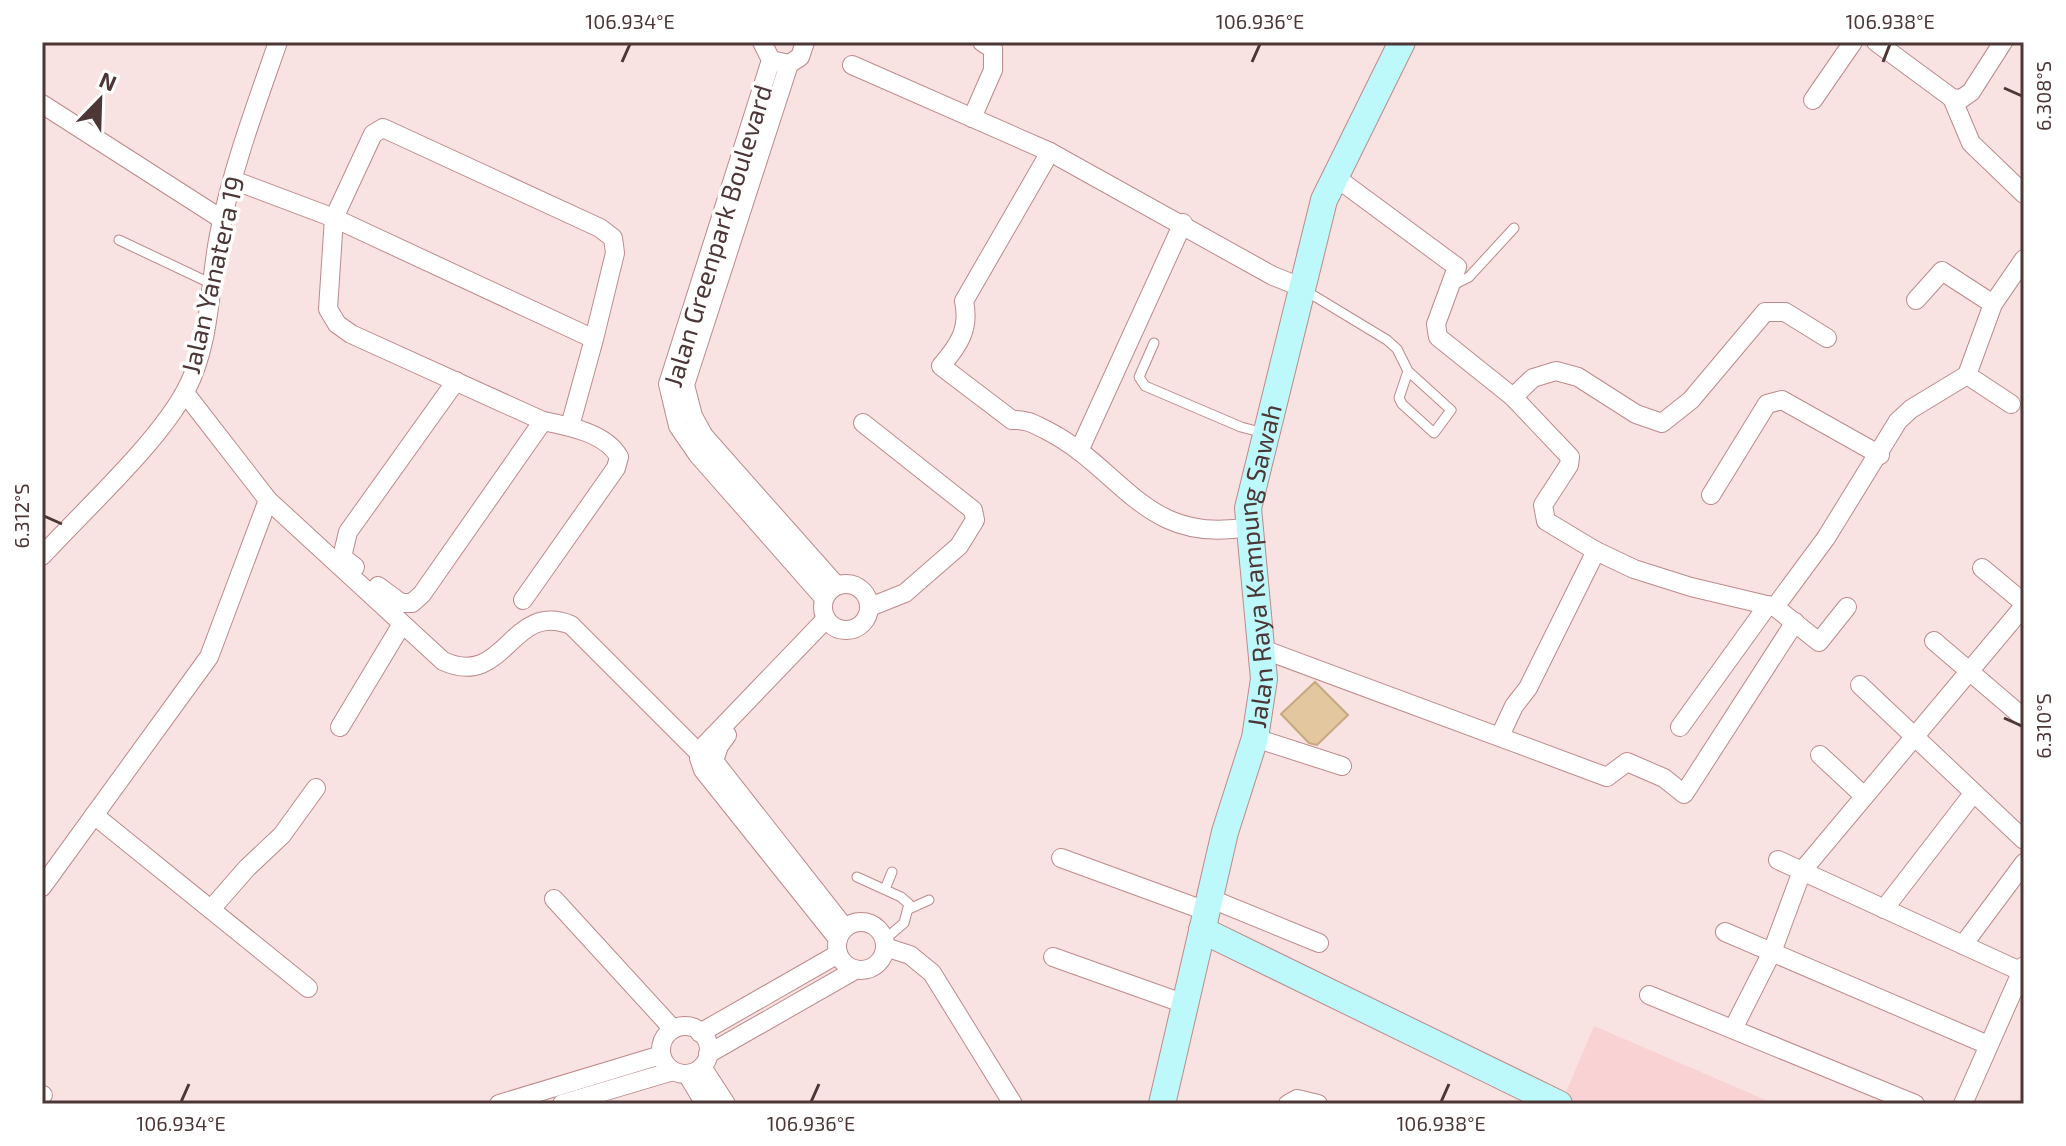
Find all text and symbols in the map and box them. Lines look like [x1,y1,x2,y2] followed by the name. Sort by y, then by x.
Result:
[585,9,675,33] text: 106.934°E
[1216,9,1304,33] text: 106.936°E
[1845,9,1935,33] text: 106.938°E
[60,60,140,140] north arrow
[2031,61,2055,131] text: 6.308°S
[96,66,121,96] text: N
[656,81,777,390] street label: Jalan Greenpark Boulevard
[174,173,249,377] street label: Jalan Yanatera 19
[1230,401,1287,730] street label: Jalan Raya Kampung Sawah
[9,484,33,548] text: 6.312°S
[2031,693,2055,759] text: 6.310°S
[136,1111,226,1135] text: 106.934°E
[767,1111,855,1135] text: 106.936°E
[1396,1111,1486,1135] text: 106.938°E

